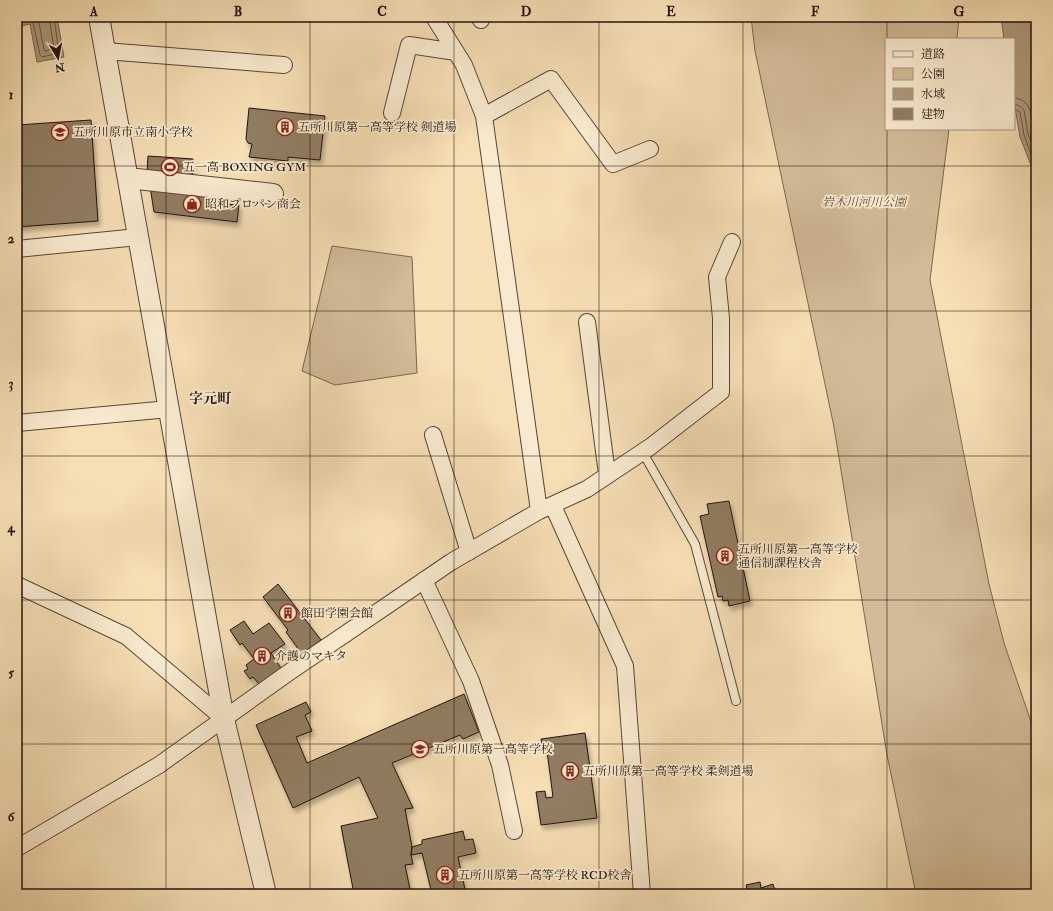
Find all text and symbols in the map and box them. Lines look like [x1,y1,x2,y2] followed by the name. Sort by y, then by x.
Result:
[89,4,99,20] text: A
[234,4,242,20] text: B
[377,4,387,20] text: C
[521,4,532,20] text: D
[666,4,676,20] text: E
[811,4,820,20] text: F
[954,4,965,20] text: G
[38,38,78,78] north arrow
[885,38,1015,130] legend
[921,47,945,62] text: 道路
[53,60,67,75] text: N
[921,67,945,82] text: 公園
[9,87,14,103] text: 1
[921,87,945,102] text: 水域
[921,107,945,122] text: 建物
[275,117,295,137] building icon: 五所川原第一高等学校 剣道場
[298,120,457,135] place label: 五所川原第一高等学校 剣道場
[50,122,70,142] school or university icon: 五所川原市立南小学校
[73,125,193,140] place label: 五所川原市立南小学校
[160,157,180,177] sports icon: 五一高 BOXING GYM
[183,160,306,175] place label: 五一高 BOXING GYM
[182,194,202,214] shop icon: 昭和プロパン商会
[822,195,908,210] park label: 岩木川河川公園
[205,197,301,212] place label: 昭和プロパン商会
[8,231,15,247] text: 2
[9,376,14,392] text: 3
[189,390,232,407] district label: 字元町
[6,520,15,536] text: 4
[738,542,858,571] place label: 五所川原第一高等学校 通信制課程校舎
[715,546,735,566] building icon: 五所川原第一高等学校 通信制課程校舎
[278,603,298,623] building icon: 館田学園会館
[301,606,373,621] place label: 館田学園会館
[252,646,272,666] building icon: 介護のマキタ
[275,649,347,664] place label: 介護のマキタ
[8,665,14,681] text: 5
[410,739,430,759] school or university icon: 五所川原第一高等学校
[433,742,553,757] place label: 五所川原第一高等学校
[560,761,580,781] building icon: 五所川原第一高等学校 柔剣道場
[583,764,754,779] place label: 五所川原第一高等学校 柔剣道場
[8,809,16,825] text: 6
[435,865,455,885] building icon: 五所川原第一高等学校 RCD校舎
[458,868,631,883] place label: 五所川原第一高等学校 RCD校舎

